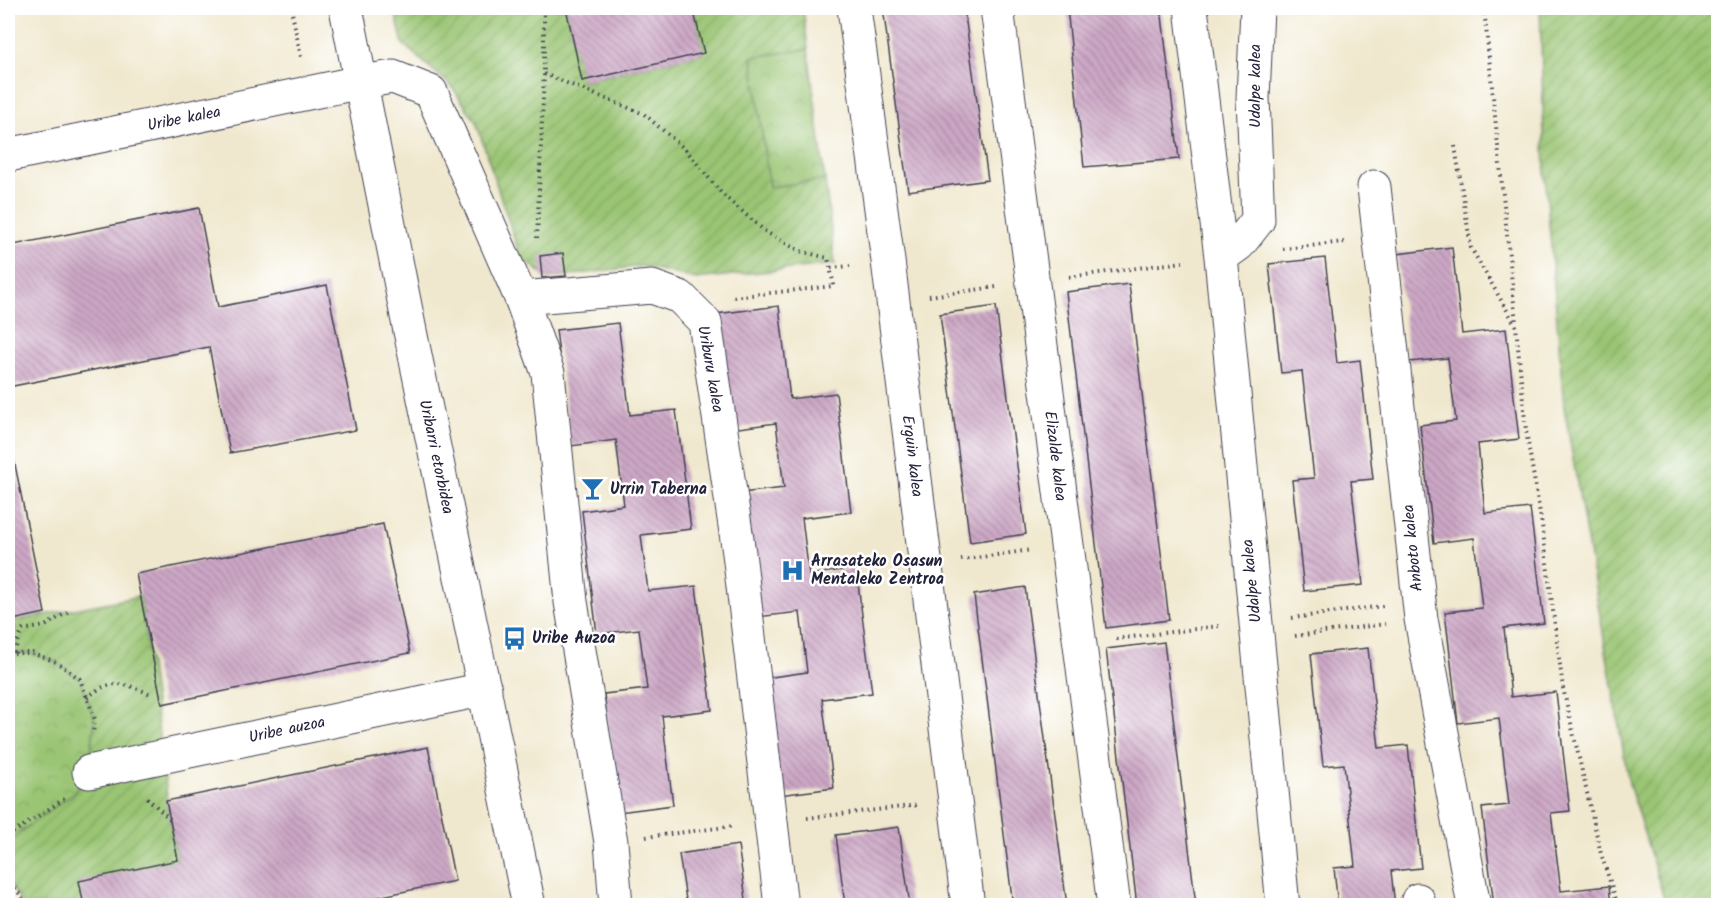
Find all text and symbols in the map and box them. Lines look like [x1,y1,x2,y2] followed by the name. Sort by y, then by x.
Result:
[1243,44,1268,128] street label: Udalpe kalea
[145,100,223,138] street label: Uribe kalea
[690,324,730,414] street label: Uriburu kalea
[412,398,460,516] street label: Uribarri etorbidea
[1037,409,1073,503] street label: Elizalde kalea
[895,414,929,498] street label: Erguin kalea
[579,476,605,502] bar icon: Urrin Taberna
[610,477,707,502] place label: Urrin Taberna
[1396,503,1430,593] street label: Anboto kalea
[1235,538,1269,624] street label: Udalpe kalea
[811,549,944,592] place label: Arrasateko Osasun Mentaleko Zentroa
[780,557,806,583] hospital icon: Arrasateko Osasun Mentaleko Zentroa
[501,625,527,651] bus stop icon: Uribe Auzoa
[532,626,616,651] place label: Uribe Auzoa
[246,710,328,750] street label: Uribe auzoa

